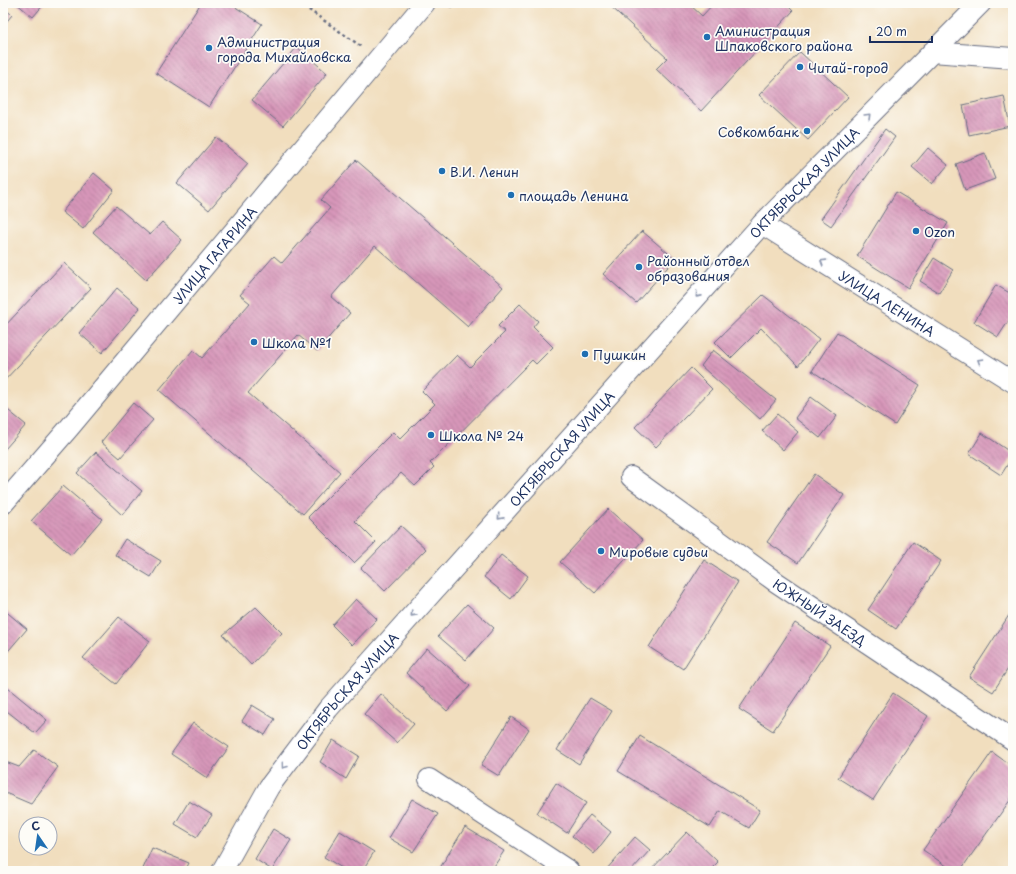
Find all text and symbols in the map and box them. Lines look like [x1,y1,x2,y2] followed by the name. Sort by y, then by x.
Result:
[870,18,932,44] scale bar
[715,21,853,55] place label: Аминистрация Шпаковского района
[876,22,907,40] text: 20 m
[217,32,352,66] place label: Администрация города Михайловска
[702,32,712,42] marker: Аминистрация Шпаковского района
[204,43,214,53] marker: Администрация города Михайловска
[808,58,888,77] place label: Читай-город
[795,62,805,72] marker: Читай-город
[863,113,871,121] one-way arrow
[718,122,799,141] place label: Совкомбанк
[745,122,863,242] street label: ОКТЯБРЬСКАЯ УЛИЦА
[802,126,812,136] marker: Совкомбанк
[450,162,519,181] place label: В.И. Ленин
[437,166,447,176] marker: В.И. Ленин
[519,186,629,205] place label: площадь Ленина
[506,190,516,200] marker: площадь Ленина
[168,202,261,307] street label: УЛИЦА ГАГАРИНА
[924,222,955,241] place label: Ozon
[911,226,921,236] marker: Ozon
[647,251,750,285] place label: Районный отдел образования
[820,259,827,267] one-way arrow
[634,262,644,272] marker: Районный отдел образования
[836,266,939,340] street label: УЛИЦА ЛЕНИНА
[696,290,703,297] one-way arrow
[262,333,331,352] place label: Школа №1
[249,337,259,347] marker: Школа №1
[593,345,646,364] place label: Пушкин
[580,349,590,359] marker: Пушкин
[977,359,984,366] one-way arrow
[504,386,618,510] street label: ОКТЯБРЬСКАЯ УЛИЦА
[439,426,524,445] place label: Школа № 24
[426,430,436,440] marker: Школа № 24
[498,512,505,520] one-way arrow
[609,542,708,561] place label: Мировые судьи
[596,546,606,556] marker: Мировые судьи
[770,574,870,649] street label: ЮЖНЫЙ ЗАЕЗД
[411,609,418,617] one-way arrow
[291,628,402,754] street label: ОКТЯБРЬСКАЯ УЛИЦА
[282,762,289,769] one-way arrow
[18,816,58,856] north arrow
[30,817,42,835] text: С

